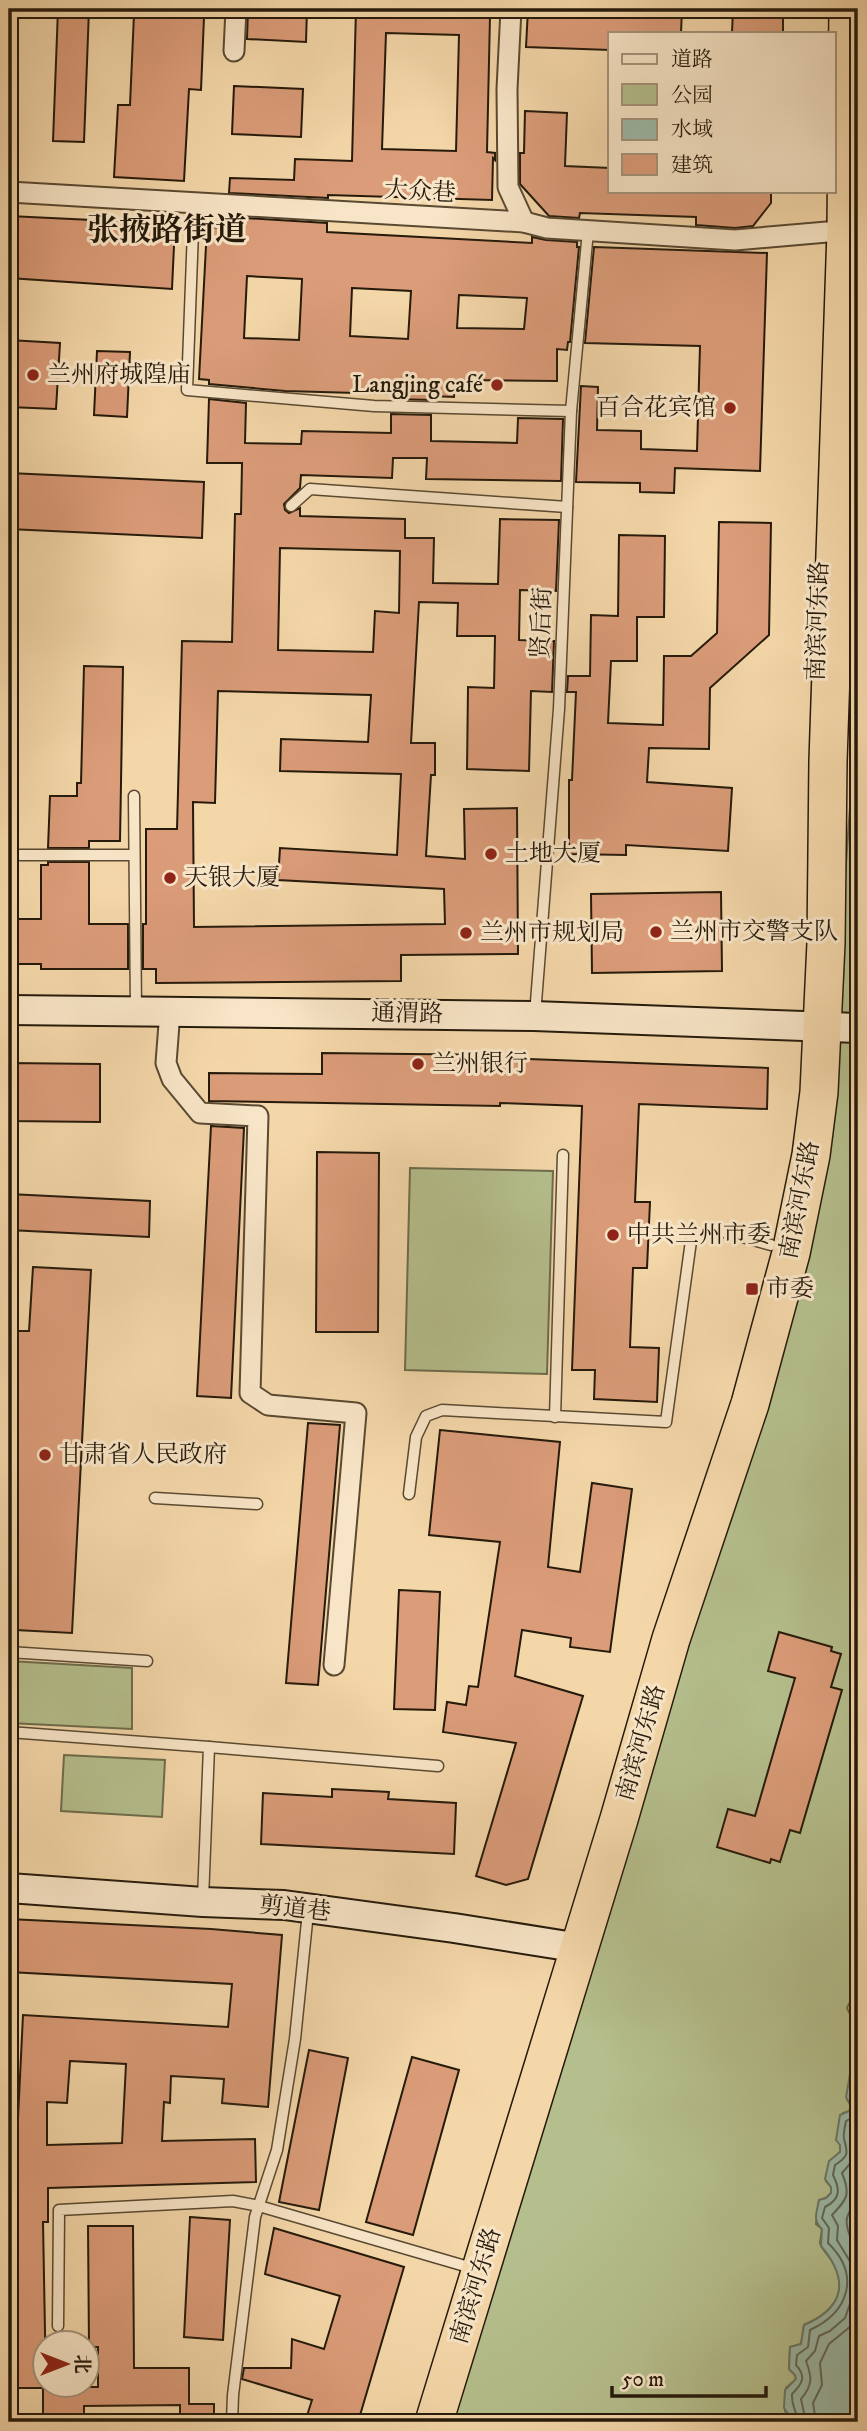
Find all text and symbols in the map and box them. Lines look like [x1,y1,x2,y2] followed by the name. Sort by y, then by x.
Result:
[608,32,836,192] legend
[671,47,713,73] text: 道路
[671,83,713,109] text: 公园
[671,117,713,143] text: 水域
[671,153,713,179] text: 建筑
[383,175,457,209] street label: 大众巷
[87,211,247,251] district label: 张掖路街道
[47,360,191,390] place label: 兰州府城隍庙
[25,367,41,383] marker: 兰州府城隍庙
[352,370,483,400] place label: Langjing café
[489,377,505,393] marker: Langjing café
[596,393,716,423] place label: 百合花宾馆
[722,400,738,416] marker: 百合花宾馆
[801,561,835,681] street label: 南滨河东路
[526,586,558,660] street label: 贤后街
[505,839,601,869] place label: 土地大厦
[483,846,499,862] marker: 土地大厦
[184,863,280,893] place label: 天银大厦
[162,870,178,886] marker: 天银大厦
[670,917,838,947] place label: 兰州市交警支队
[480,918,624,948] place label: 兰州市规划局
[648,924,664,940] marker: 兰州市交警支队
[458,925,474,941] marker: 兰州市规划局
[371,998,443,1030] street label: 通渭路
[432,1049,528,1079] place label: 兰州银行
[410,1056,426,1072] marker: 兰州银行
[774,1138,826,1262] street label: 南滨河东路
[627,1220,771,1250] place label: 中共兰州市委
[605,1227,621,1243] marker: 中共兰州市委
[766,1274,814,1304] place label: 市委
[744,1281,760,1297] marker: 市委
[59,1440,227,1470] place label: 甘肃省人民政府
[37,1447,53,1463] marker: 甘肃省人民政府
[610,1681,672,1805] street label: 南滨河东路
[258,1890,332,1928] street label: 剪道巷
[444,2224,508,2348] street label: 南滨河东路
[32,2330,102,2400] north arrow
[70,2354,93,2374] text: 北
[612,2354,766,2398] scale bar
[622,2367,664,2393] text: 50 m

